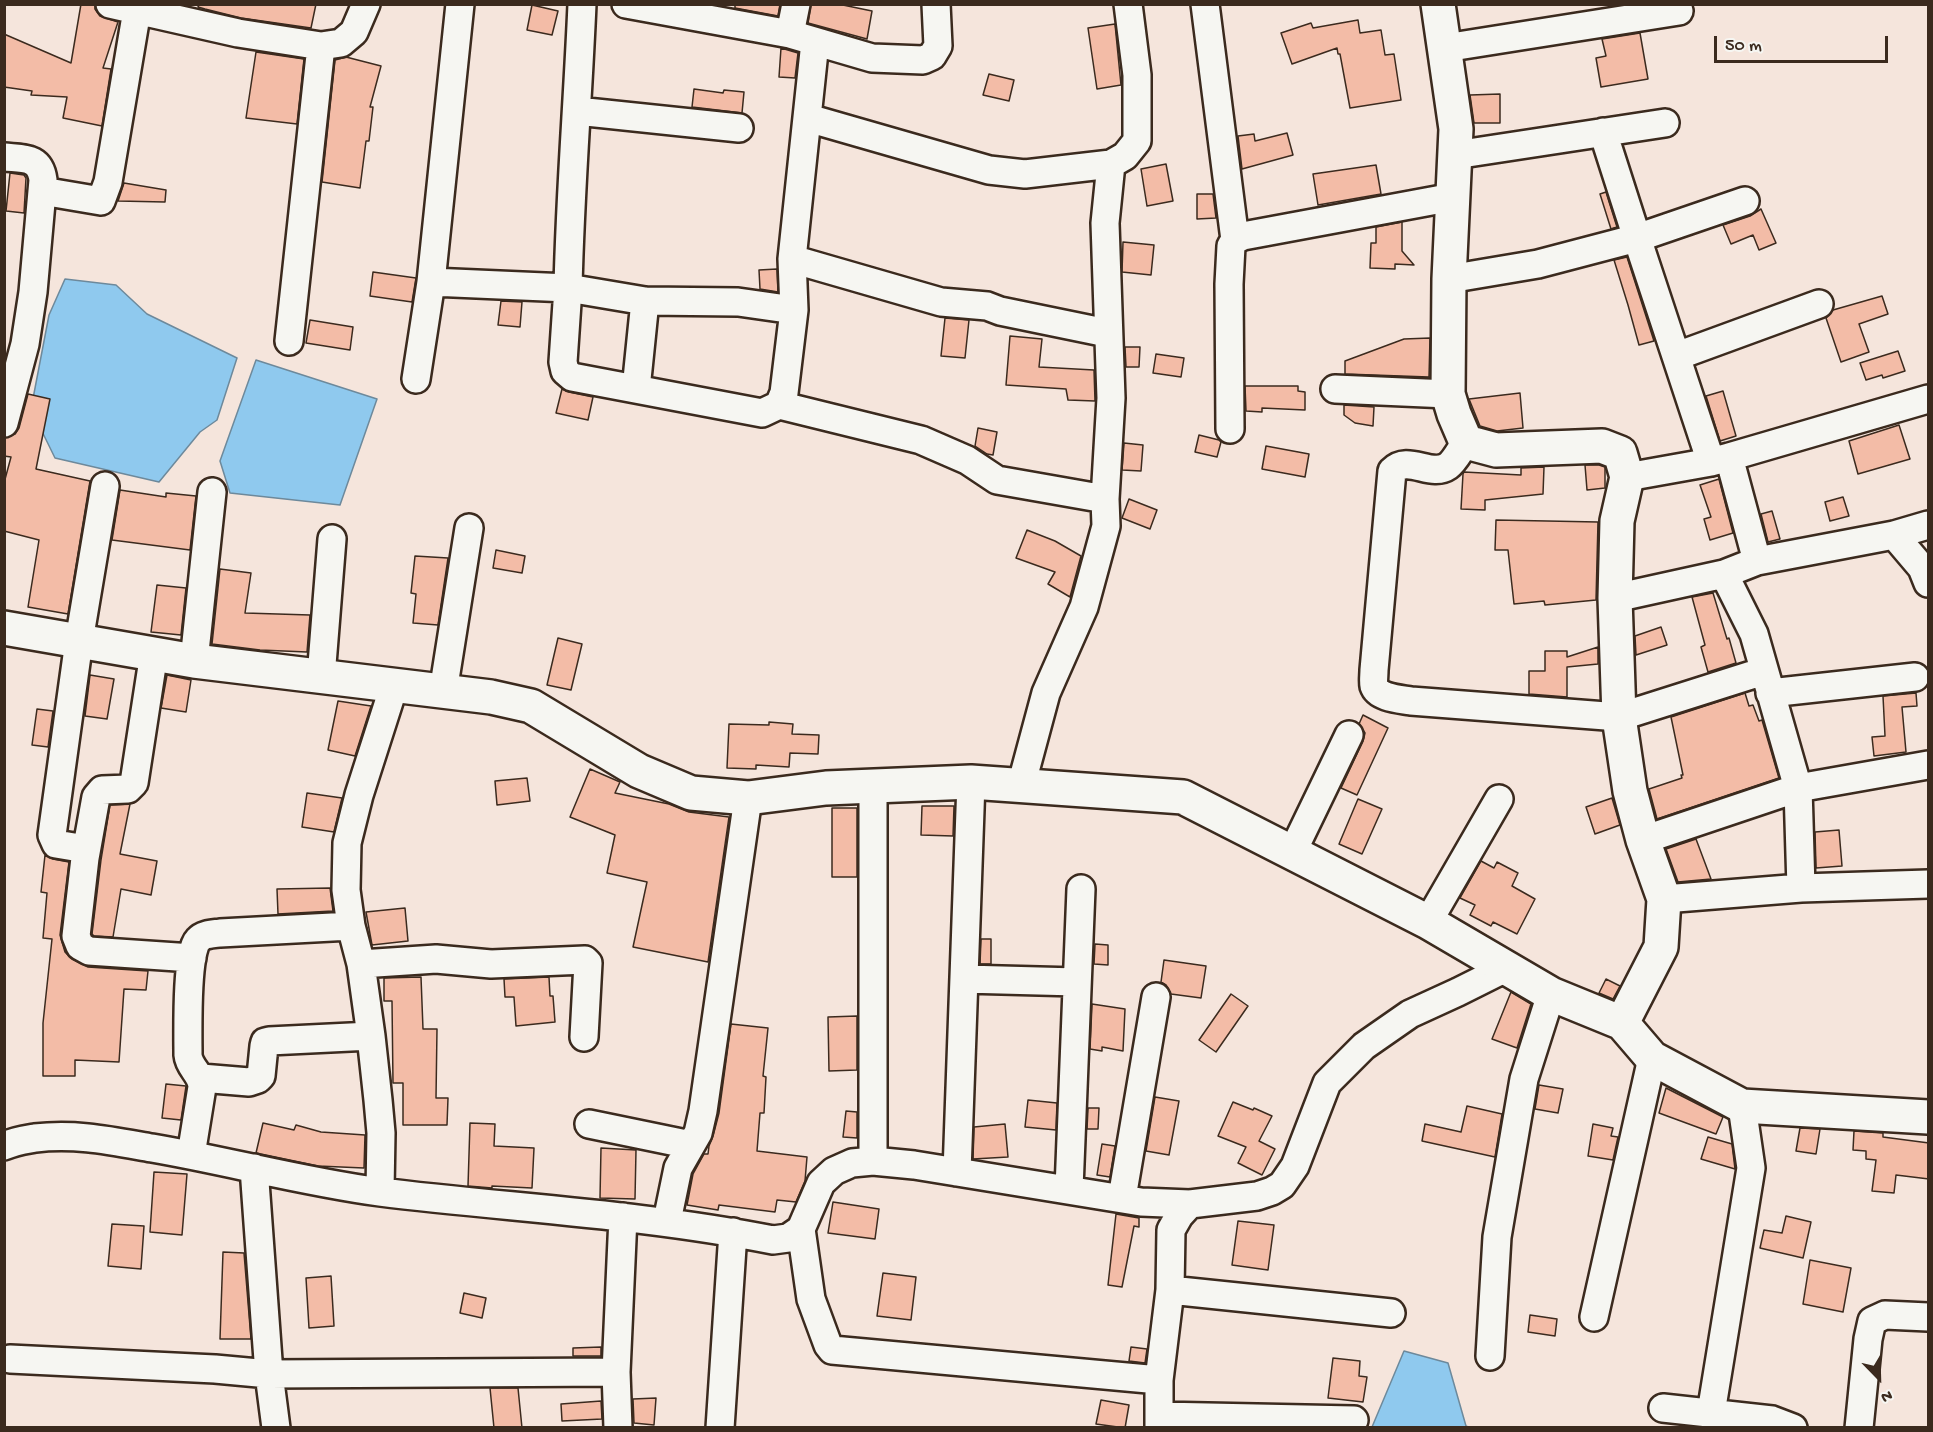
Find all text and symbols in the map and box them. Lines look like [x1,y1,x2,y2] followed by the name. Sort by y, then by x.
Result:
[1717,24,1891,62] scale bar
[1725,36,1762,57] text: 50 m
[1849,1348,1909,1408] north arrow
[1878,1384,1895,1406] text: N

